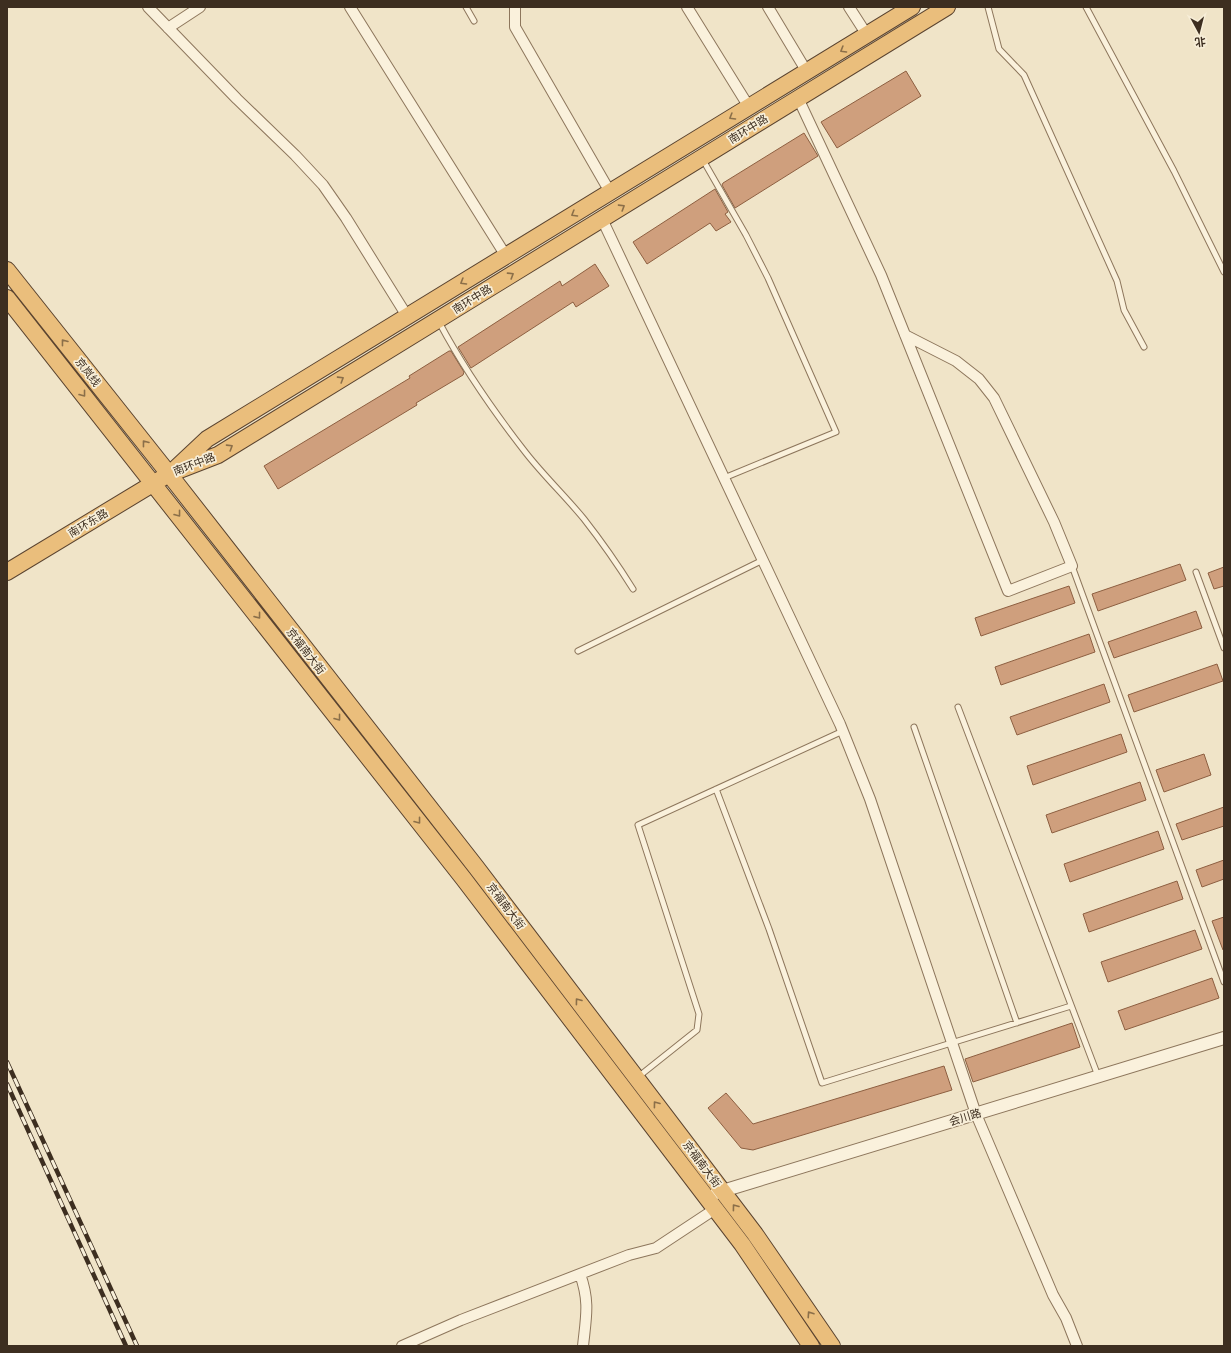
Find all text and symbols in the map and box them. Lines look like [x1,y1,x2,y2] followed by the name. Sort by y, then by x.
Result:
[1179,12,1219,52] north arrow
[1194,34,1207,50] text: 北
[840,45,847,52] one-way arrow
[726,111,770,147] street label: 南环中路
[729,113,736,120] one-way arrow
[618,204,625,211] one-way arrow
[571,210,578,217] one-way arrow
[507,272,514,279] one-way arrow
[460,278,467,285] one-way arrow
[450,281,494,317] street label: 南环中路
[61,339,68,346] one-way arrow
[72,355,104,389] street label: 京岚线
[337,377,344,384] one-way arrow
[79,390,86,397] one-way arrow
[142,441,149,448] one-way arrow
[226,445,233,452] one-way arrow
[171,450,217,478] street label: 南环中路
[66,506,110,540] street label: 南环东路
[173,509,180,516] one-way arrow
[253,612,260,619] one-way arrow
[284,625,328,677] street label: 京福南大街
[333,714,340,721] one-way arrow
[414,816,421,823] one-way arrow
[484,880,528,932] street label: 京福南大街
[575,998,582,1005] one-way arrow
[654,1101,661,1108] one-way arrow
[947,1105,983,1129] street label: 会川路
[680,1138,724,1190] street label: 京福南大街
[733,1205,740,1212] one-way arrow
[807,1311,815,1318] one-way arrow

